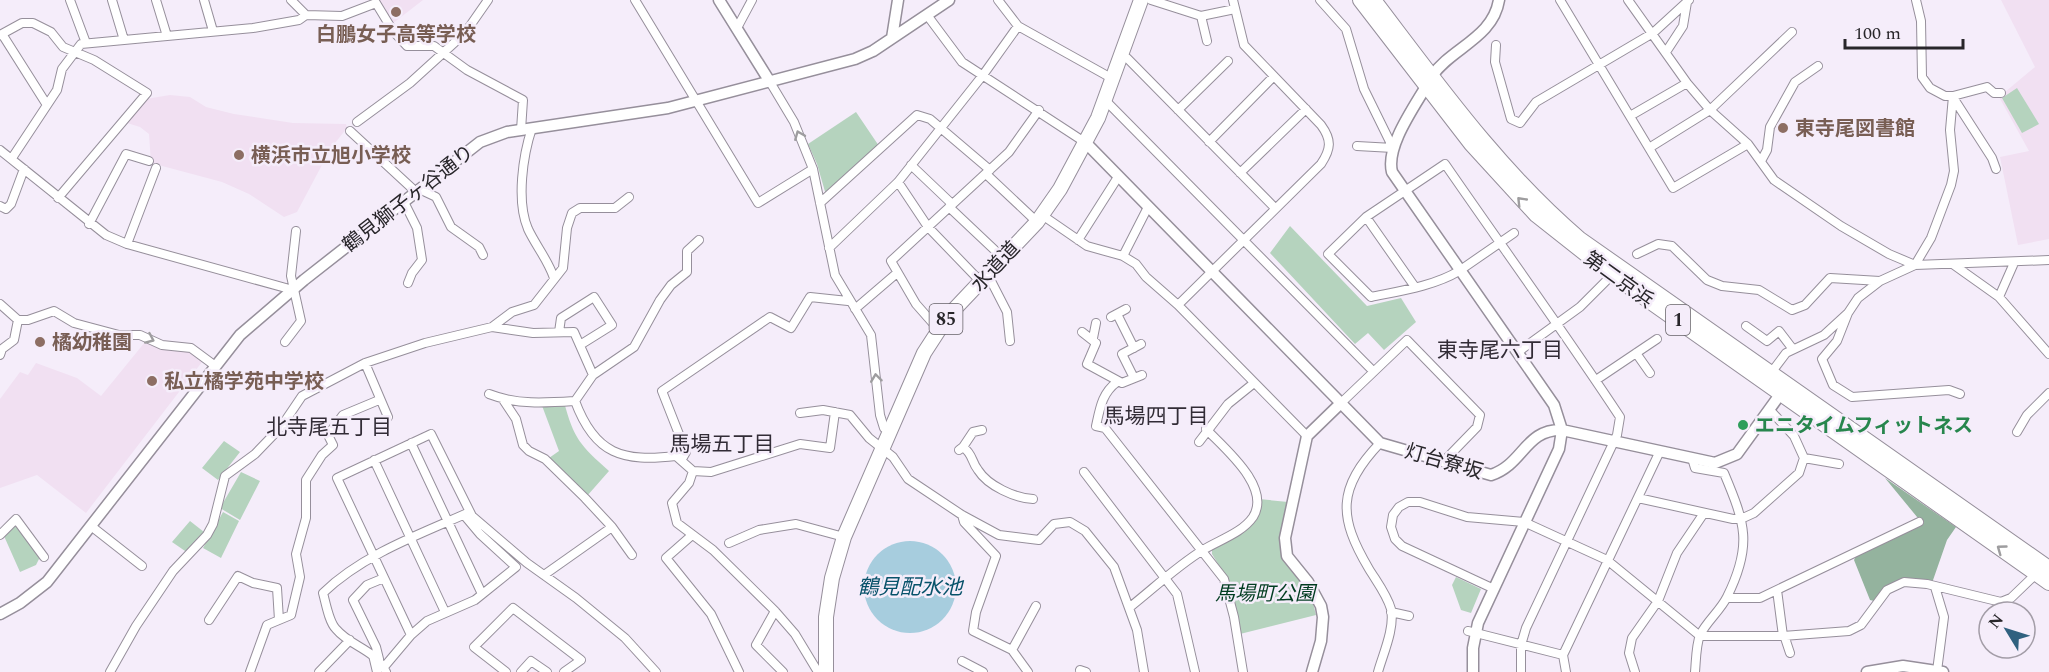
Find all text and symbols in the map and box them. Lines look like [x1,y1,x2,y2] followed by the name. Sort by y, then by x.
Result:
[389,5,403,19] marker: 白鵬女子高等学校
[1845,12,1964,50] scale bar
[316,20,476,50] place label: 白鵬女子高等学校
[1854,20,1901,47] text: 100 m
[1795,114,1915,144] place label: 東寺尾図書館
[1776,121,1790,135] marker: 東寺尾図書館
[794,130,806,141] one-way arrow
[336,138,481,260] street label: 鶴見獅子ヶ谷通り
[251,141,411,171] place label: 横浜市立旭小学校
[232,148,246,162] marker: 横浜市立旭小学校
[1517,197,1528,207] one-way arrow
[964,235,1027,299] street label: 水道道
[1577,244,1660,315] street label: 第二京浜
[930,304,962,334] road number: 85
[1666,305,1690,335] road number: 1
[52,328,132,358] place label: 橘幼稚園
[143,332,154,344] one-way arrow
[33,335,47,349] marker: 橘幼稚園
[1437,335,1563,367] district label: 東寺尾六丁目
[164,367,324,397] place label: 私立橘学苑中学校
[870,373,882,382] one-way arrow
[145,374,159,388] marker: 私立橘学苑中学校
[1104,401,1209,433] district label: 馬場四丁目
[1755,411,1973,441] place label: エニタイムフィットネス
[266,412,392,444] district label: 北寺尾五丁目
[1736,418,1750,432] marker: エニタイムフィットネス
[670,429,775,461] district label: 馬場五丁目
[1401,437,1486,487] street label: 灯台寮坂
[1997,545,2008,556] one-way arrow
[858,572,964,604] water label: 鶴見配水池
[1215,579,1318,609] park label: 馬場町公園
[1977,600,2037,660] north arrow
[1982,609,2009,634] text: N

